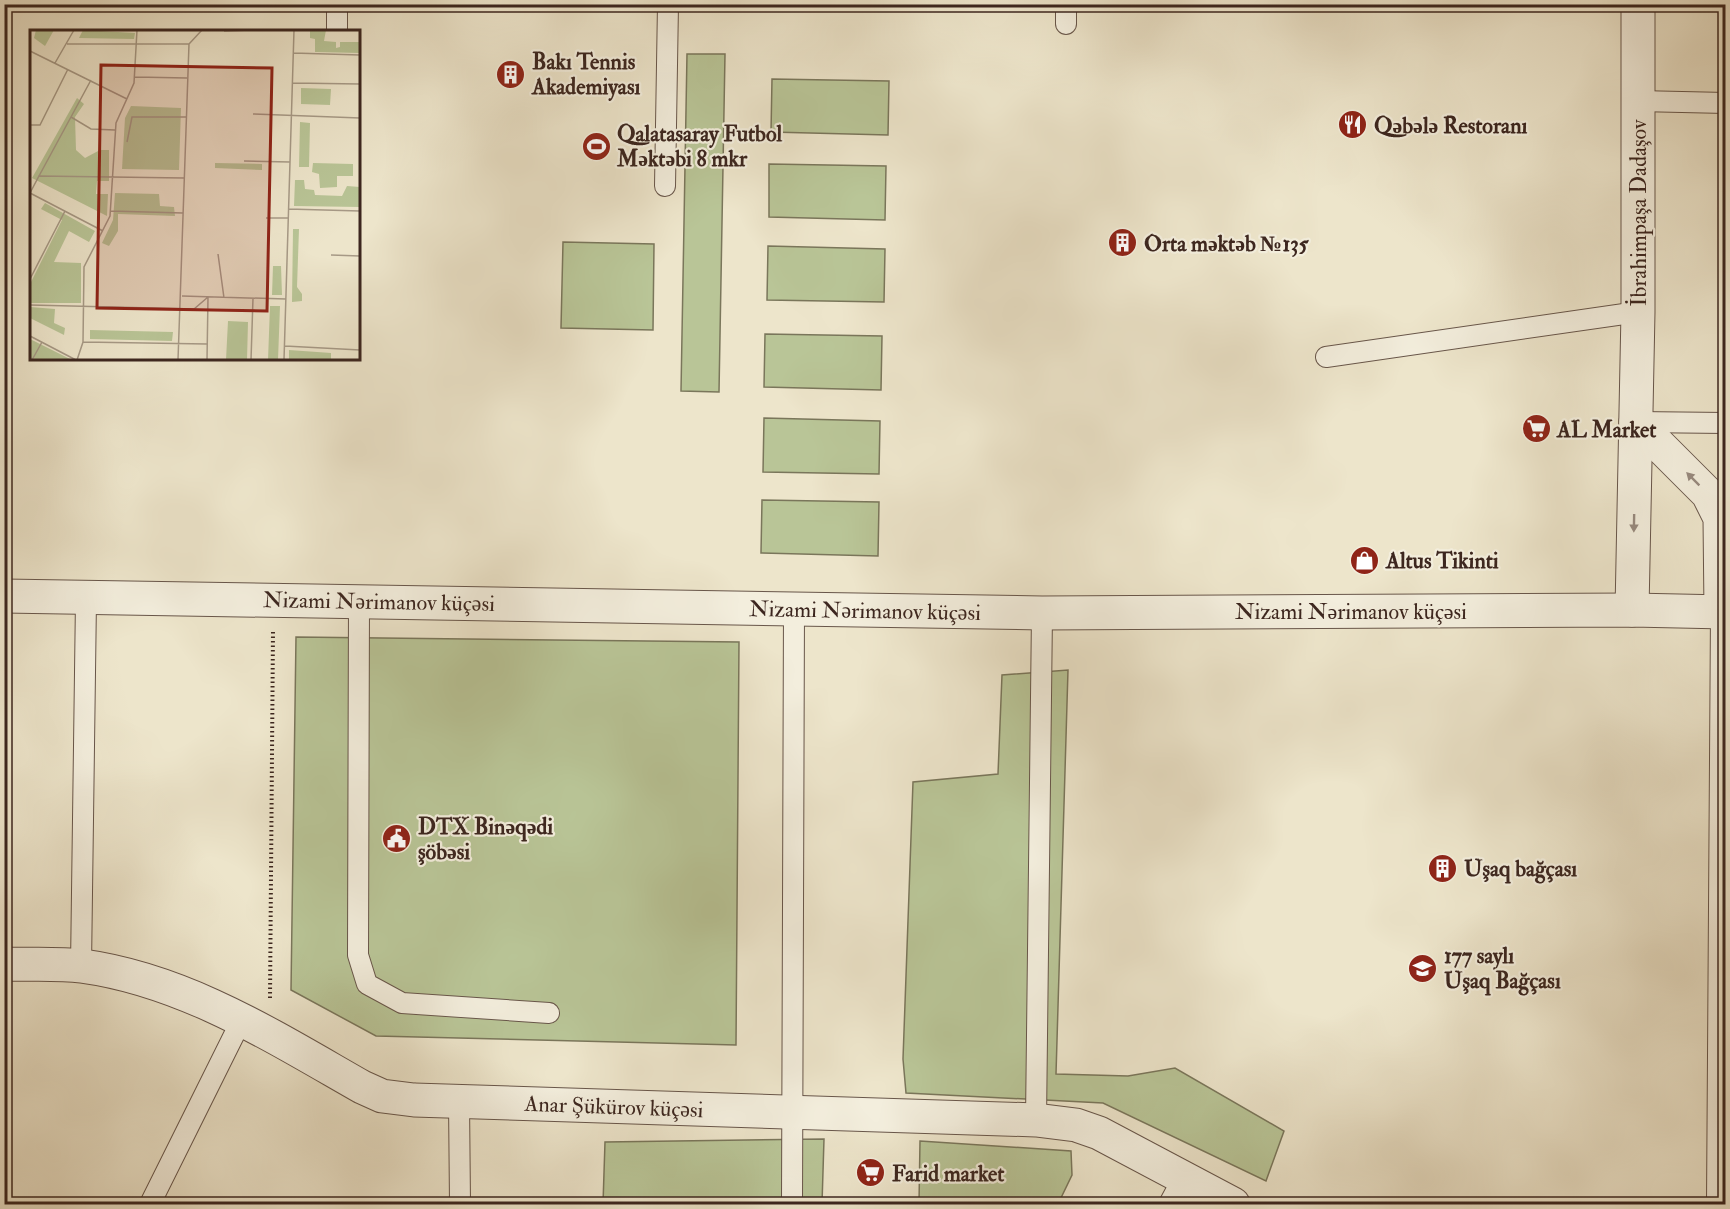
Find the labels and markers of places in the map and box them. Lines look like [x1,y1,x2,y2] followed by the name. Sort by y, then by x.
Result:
[531,48,640,102] place label: Bakı Tennis Akademiyası
[495,58,527,90] building icon: Bakı Tennis Akademiyası
[1337,109,1369,141] restaurant icon: Qəbələ Restoranı
[1374,112,1527,140] place label: Qəbələ Restoranı
[616,120,782,173] place label: Qalatasaray Futbol Məktəbi 8 mkr
[580,130,612,162] sports icon: Qalatasaray Futbol Məktəbi 8 mkr
[1107,227,1139,259] building icon: Orta məktəb №135
[1144,230,1309,258] place label: Orta məktəb №135
[1520,413,1552,445] supermarket icon: AL Market
[1556,416,1657,444] place label: AL Market
[1349,544,1381,576] shop icon: Altus Tikinti
[1385,547,1499,575] place label: Altus Tikinti
[418,813,553,866] place label: DTX Binəqədi şöbəsi
[381,823,413,855] public building icon: DTX Binəqədi şöbəsi
[1427,852,1459,884] building icon: Uşaq bağçası
[1464,855,1577,884] place label: Uşaq bağçası
[1444,942,1561,996] place label: 177 saylı Uşaq Bağçası
[1407,952,1439,984] school or university icon: 177 saylı Uşaq Bağçası
[855,1157,887,1189] supermarket icon: Farid market
[892,1160,1005,1188] place label: Farid market

